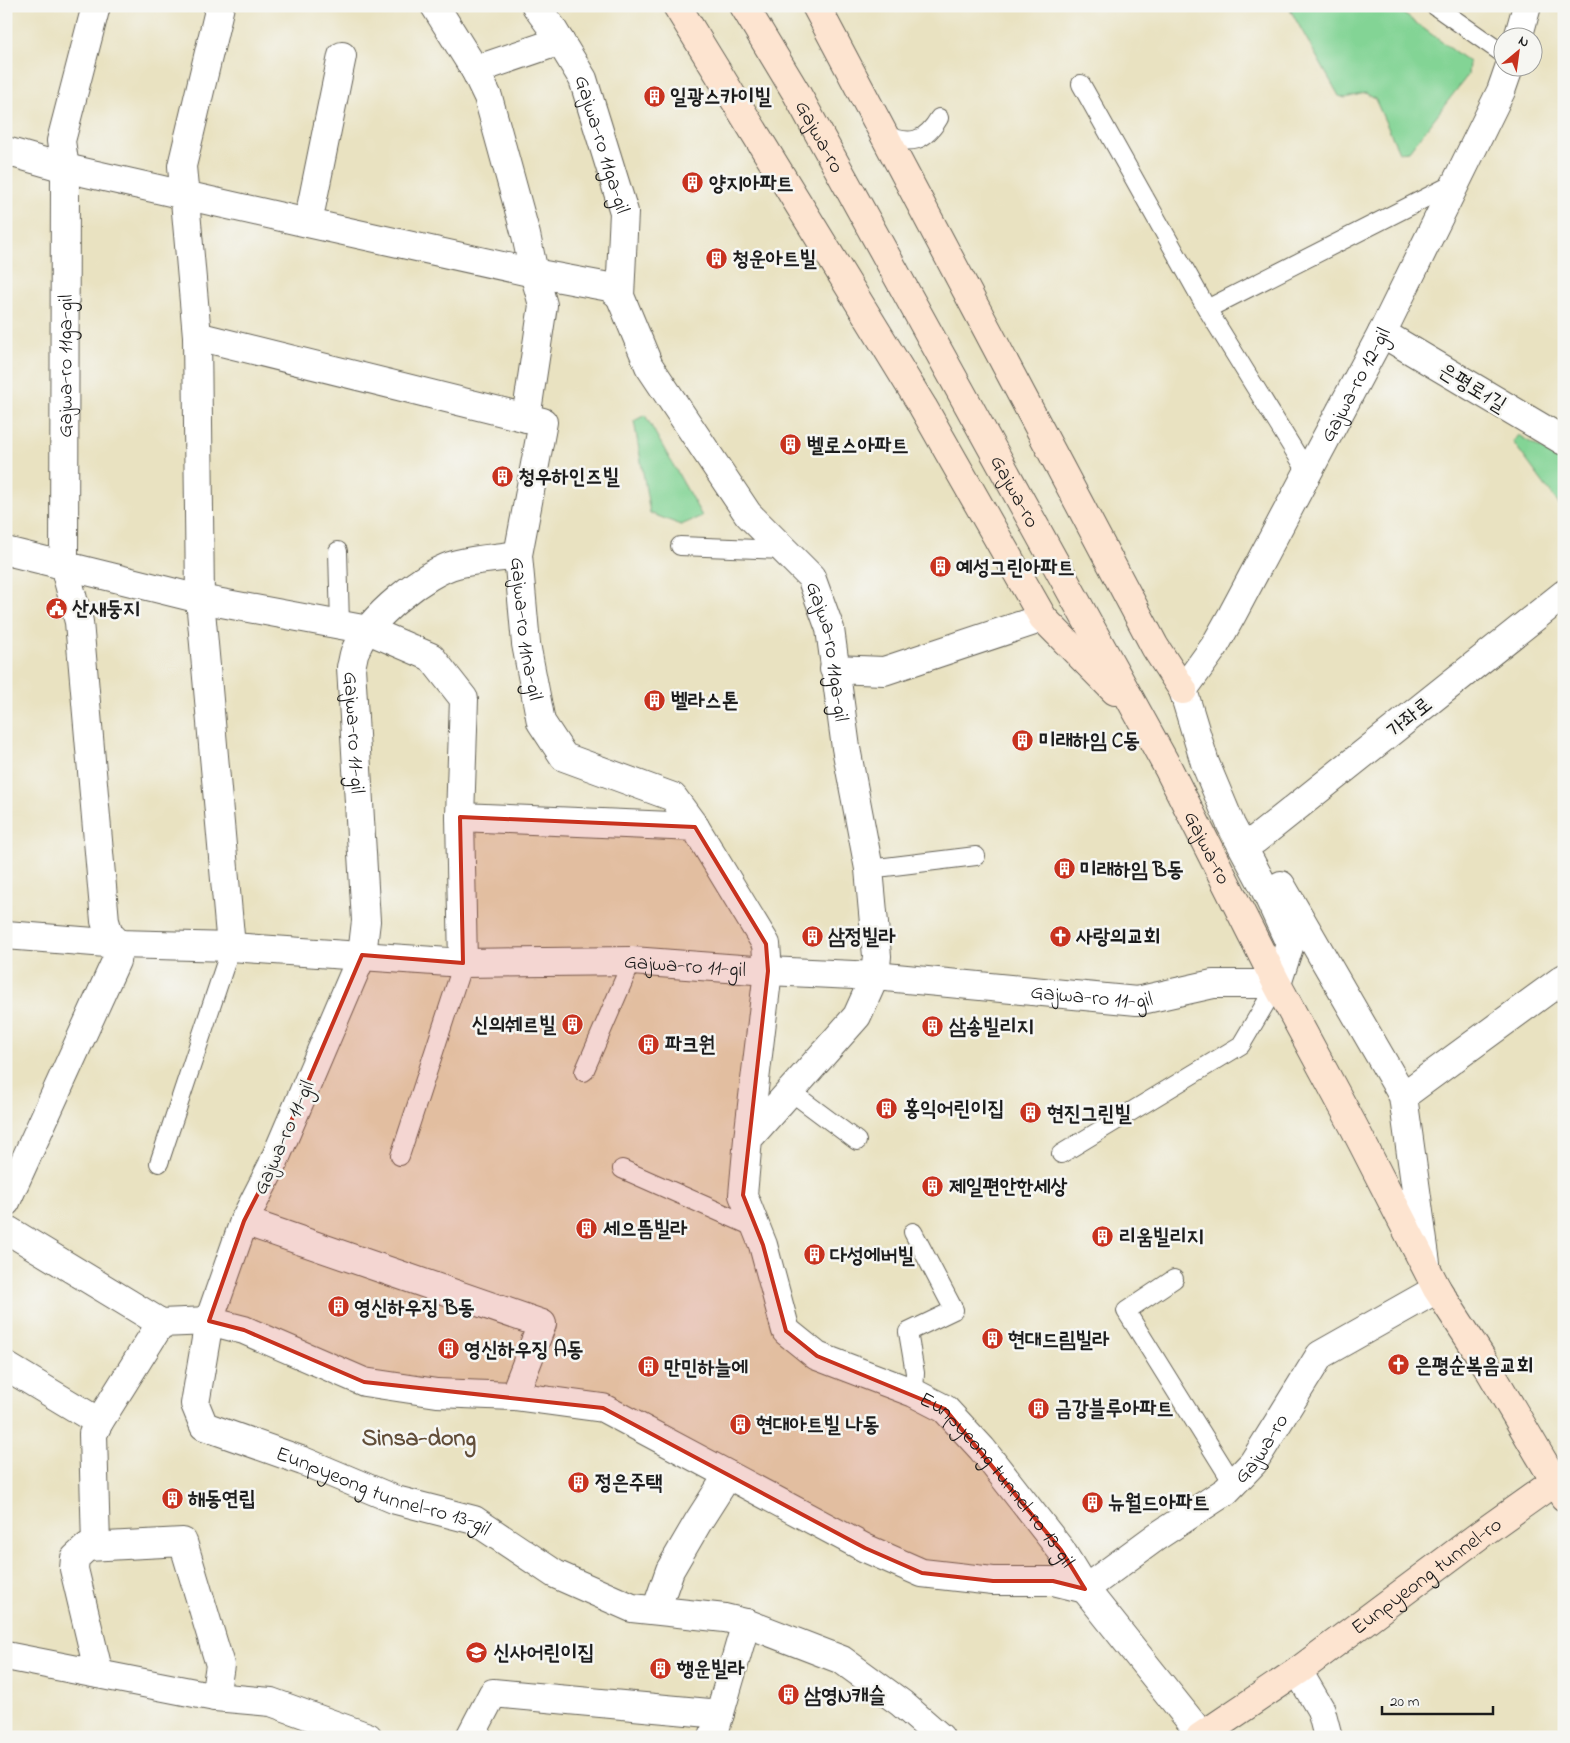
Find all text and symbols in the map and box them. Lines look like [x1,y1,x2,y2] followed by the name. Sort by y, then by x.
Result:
[1492,28,1542,78] north arrow
[1514,30,1533,53] text: N
[566,72,637,218] street label: Gajwa-ro 11ga-gil
[670,83,772,113] place label: 일광스카이빌
[642,84,666,108] building icon: 일광스카이빌
[786,95,851,179] street label: Gajwa-ro
[709,170,794,200] place label: 양지아파트
[681,171,705,195] building icon: 양지아파트
[732,245,818,275] place label: 청운아트빌
[704,246,728,270] building icon: 청운아트빌
[51,294,84,438] street label: Gajwa-ro 11ga-gil
[1314,323,1399,448] street label: Gajwa-ro 12-gil
[1432,357,1512,421] street label: 은평로1길
[807,432,908,462] place label: 벨로스아파트
[779,433,803,457] building icon: 벨로스아파트
[982,450,1046,534] street label: Gajwa-ro
[518,463,620,493] place label: 청우하인즈빌
[490,464,514,488] building icon: 청우하인즈빌
[956,554,1074,584] place label: 예성그린아파트
[928,555,952,579] building icon: 예성그린아파트
[501,556,550,703] street label: Gajwa-ro 11na-gil
[797,578,855,724] street label: Gajwa-ro 11ga-gil
[72,595,140,625] place label: 산새둥지
[44,596,68,620] public building icon: 산새둥지
[334,671,371,795] street label: Gajwa-ro 11-gil
[671,687,739,717] place label: 벨라스톤
[643,688,667,712] building icon: 벨라스톤
[1381,691,1439,746] street label: 가좌로
[1039,727,1140,757] place label: 미래하임 C동
[1011,728,1035,752] building icon: 미래하임 C동
[1175,806,1238,890] street label: Gajwa-ro
[1080,856,1184,886] place label: 미래하임 B동
[1052,857,1076,881] building icon: 미래하임 B동
[828,923,896,953] place label: 삼정빌라
[1075,923,1161,953] place label: 사랑의교회
[800,924,824,948] building icon: 삼정빌라
[1048,924,1072,948] church icon: 사랑의교회
[624,948,747,988] street label: Gajwa-ro 11-gil
[1029,978,1156,1020] street label: Gajwa-ro 11-gil
[472,1011,557,1041] place label: 신의쉐르빌
[560,1012,584,1036] building icon: 신의쉐르빌
[949,1013,1034,1043] place label: 삼송빌리지
[921,1014,945,1038] building icon: 삼송빌리지
[665,1031,716,1061] place label: 파크원
[637,1032,661,1056] building icon: 파크원
[246,1076,325,1201] street label: Gajwa-ro 11-gil
[903,1095,1004,1125] place label: 홍익어린이집
[875,1096,899,1120] building icon: 홍익어린이집
[1047,1100,1133,1130] place label: 현진그린빌
[1019,1101,1043,1125] building icon: 현진그린빌
[949,1173,1067,1203] place label: 제일편안한세상
[921,1174,945,1198] building icon: 제일편안한세상
[603,1215,688,1245] place label: 세으뜸빌라
[575,1216,599,1240] building icon: 세으뜸빌라
[1119,1223,1204,1253] place label: 리움빌리지
[1091,1224,1115,1248] building icon: 리움빌리지
[830,1242,916,1272] place label: 다성에버빌
[802,1243,826,1267] building icon: 다성에버빌
[354,1294,475,1324] place label: 영신하우징 B동
[326,1295,350,1319] building icon: 영신하우징 B동
[1008,1326,1109,1356] place label: 현대드림빌라
[980,1327,1004,1351] building icon: 현대드림빌라
[464,1336,584,1366] place label: 영신하우징 A동
[436,1337,460,1361] building icon: 영신하우징 A동
[1415,1352,1533,1382] place label: 은평순복음교회
[1387,1353,1411,1377] church icon: 은평순복음교회
[664,1354,749,1384] place label: 만민하늘에
[636,1355,660,1379] building icon: 만민하늘에
[914,1385,1081,1574] street label: Eunpyeong tunnel-ro 13-gil
[1055,1395,1173,1425] place label: 금강블루아파트
[1027,1396,1051,1420] building icon: 금강블루아파트
[1228,1408,1297,1491] street label: Gajwa-ro
[756,1411,880,1441] place label: 현대아트빌 나동
[728,1412,752,1436] building icon: 현대아트빌 나동
[362,1422,476,1458] district label: Sinsa-dong
[272,1440,496,1544] street label: Eunpyeong tunnel-ro 13-gil
[595,1469,663,1499] place label: 정은주택
[567,1470,591,1494] building icon: 정은주택
[187,1485,256,1515] place label: 해동연립
[160,1486,184,1510] building icon: 해동연립
[1108,1489,1209,1519] place label: 뉴월드아파트
[1080,1490,1104,1514] building icon: 뉴월드아파트
[1345,1511,1509,1643] street label: Eunpyeong tunnel-ro
[493,1639,594,1669] place label: 신사어린이집
[465,1640,489,1664] school or university icon: 신사어린이집
[676,1655,745,1685] place label: 행운빌라
[649,1656,673,1680] building icon: 행운빌라
[804,1682,886,1712] place label: 삼영N캐슬
[776,1683,800,1707] building icon: 삼영N캐슬
[1382,1683,1494,1715] scale bar
[1390,1691,1420,1713] text: 20 m

